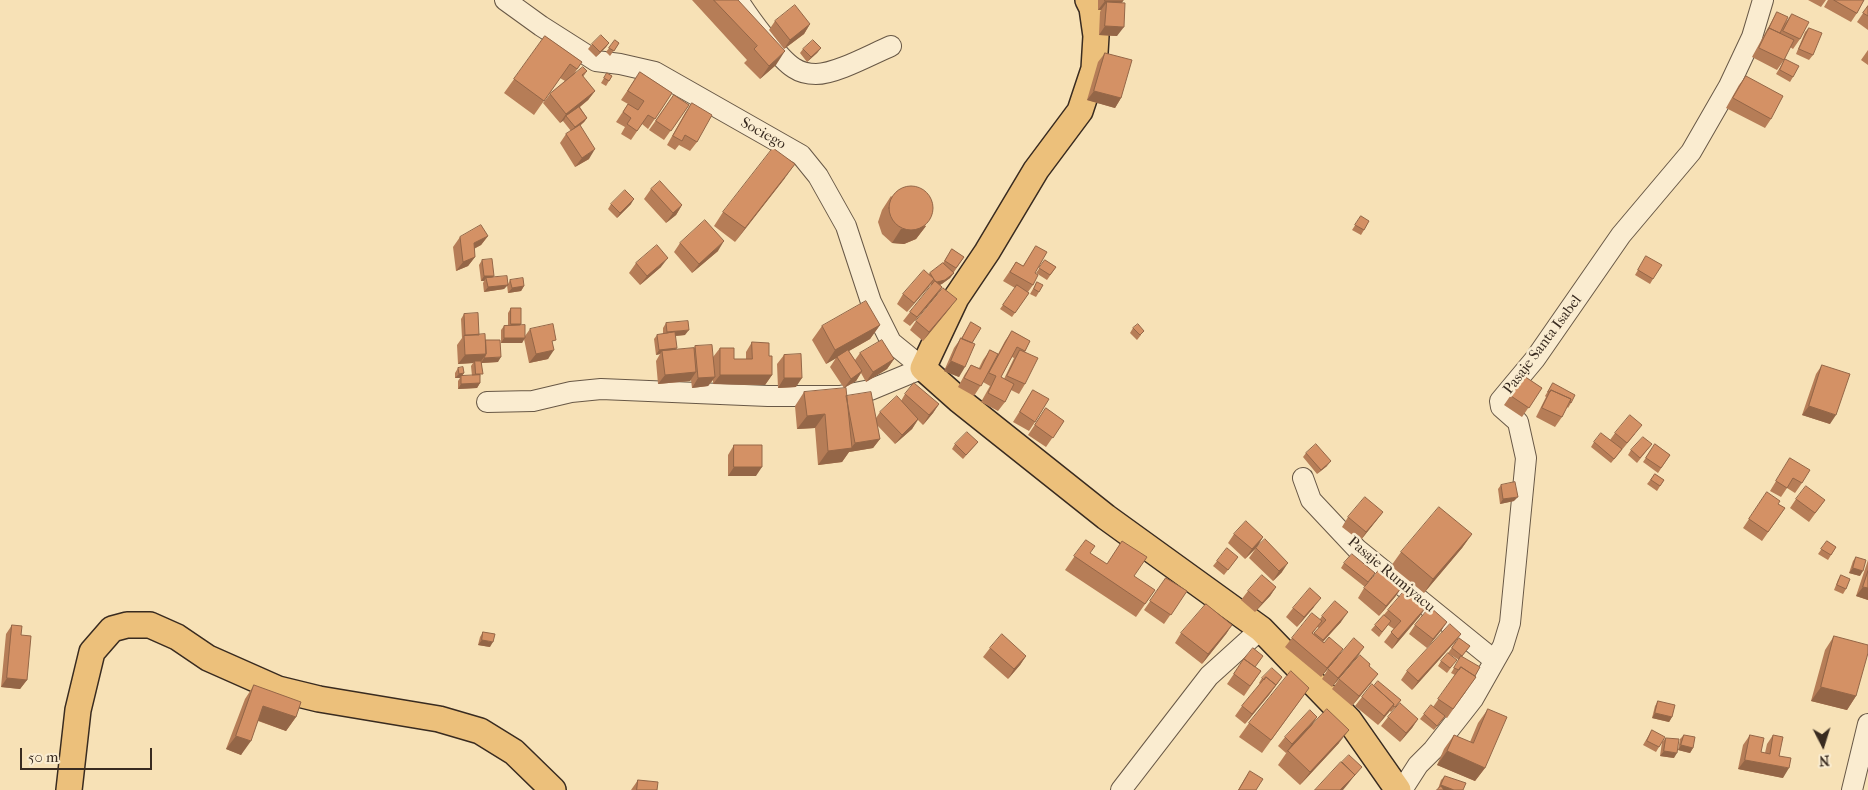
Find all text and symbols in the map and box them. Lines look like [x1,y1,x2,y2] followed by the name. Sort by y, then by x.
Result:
[737,114,789,154] street label: Sociego
[1500,292,1586,398] street label: Pasaje Santa Isabel
[1344,533,1438,617] street label: Pasaje Rumiyacu
[1798,720,1848,770] north arrow
[22,738,155,770] scale bar
[28,748,58,766] text: 50 m
[1818,752,1830,769] text: N

